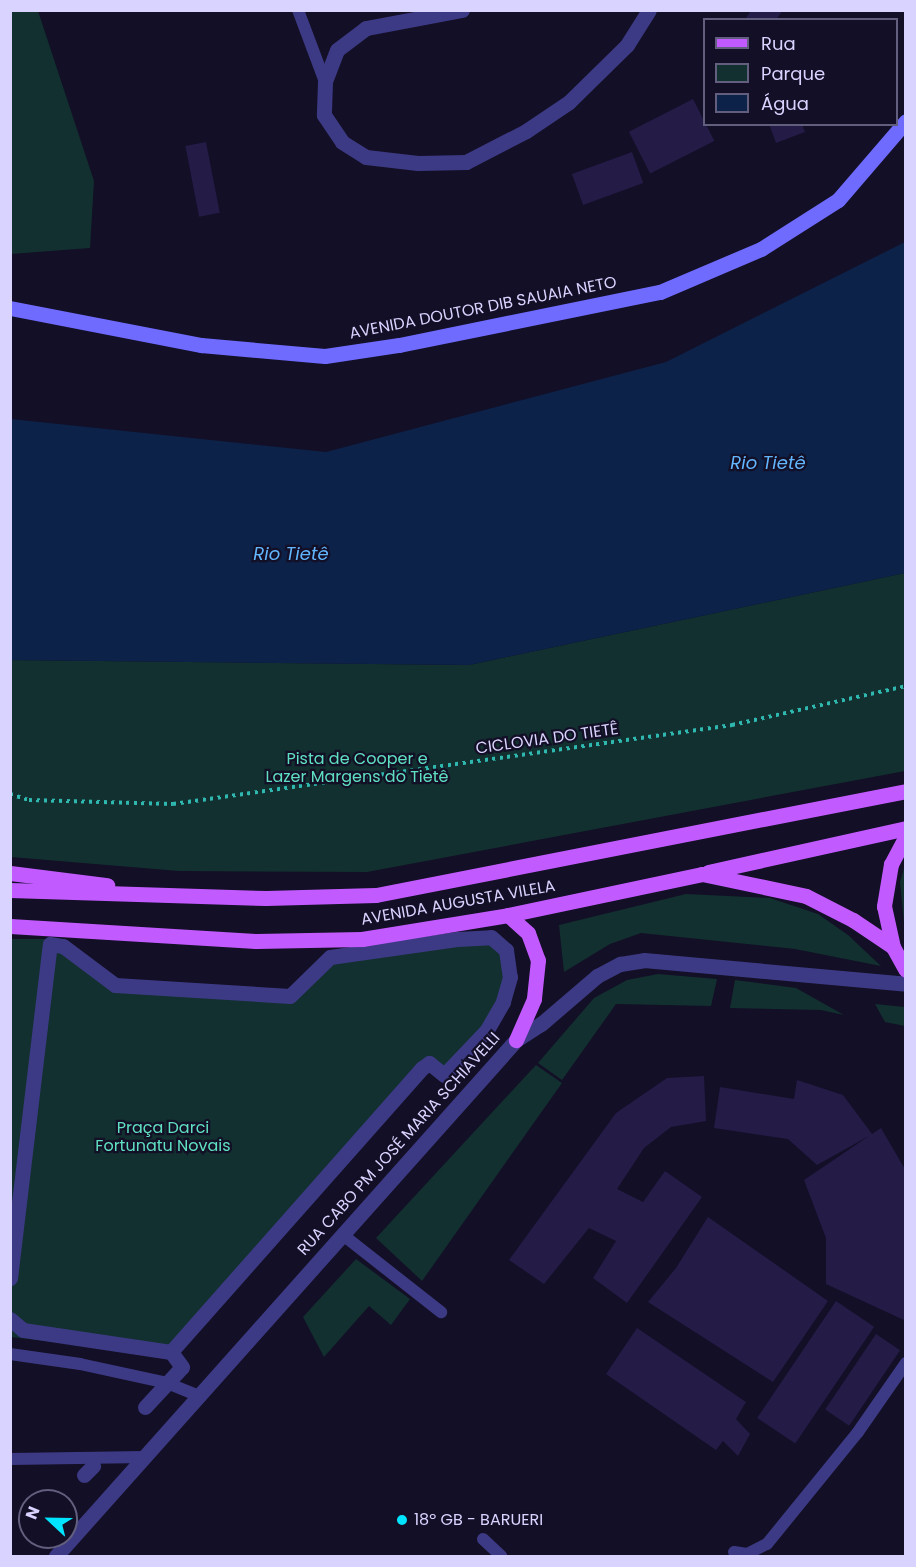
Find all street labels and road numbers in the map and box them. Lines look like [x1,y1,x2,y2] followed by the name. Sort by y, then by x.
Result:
[348,273,618,343] street label: AVENIDA DOUTOR DIB SAUAIA NETO
[474,719,620,759] street label: CICLOVIA DO TIETÊ
[359,876,557,930] street label: AVENIDA AUGUSTA VILELA
[294,1029,504,1259] street label: RUA CABO PM JOSÉ MARIA SCHIAVELLI

